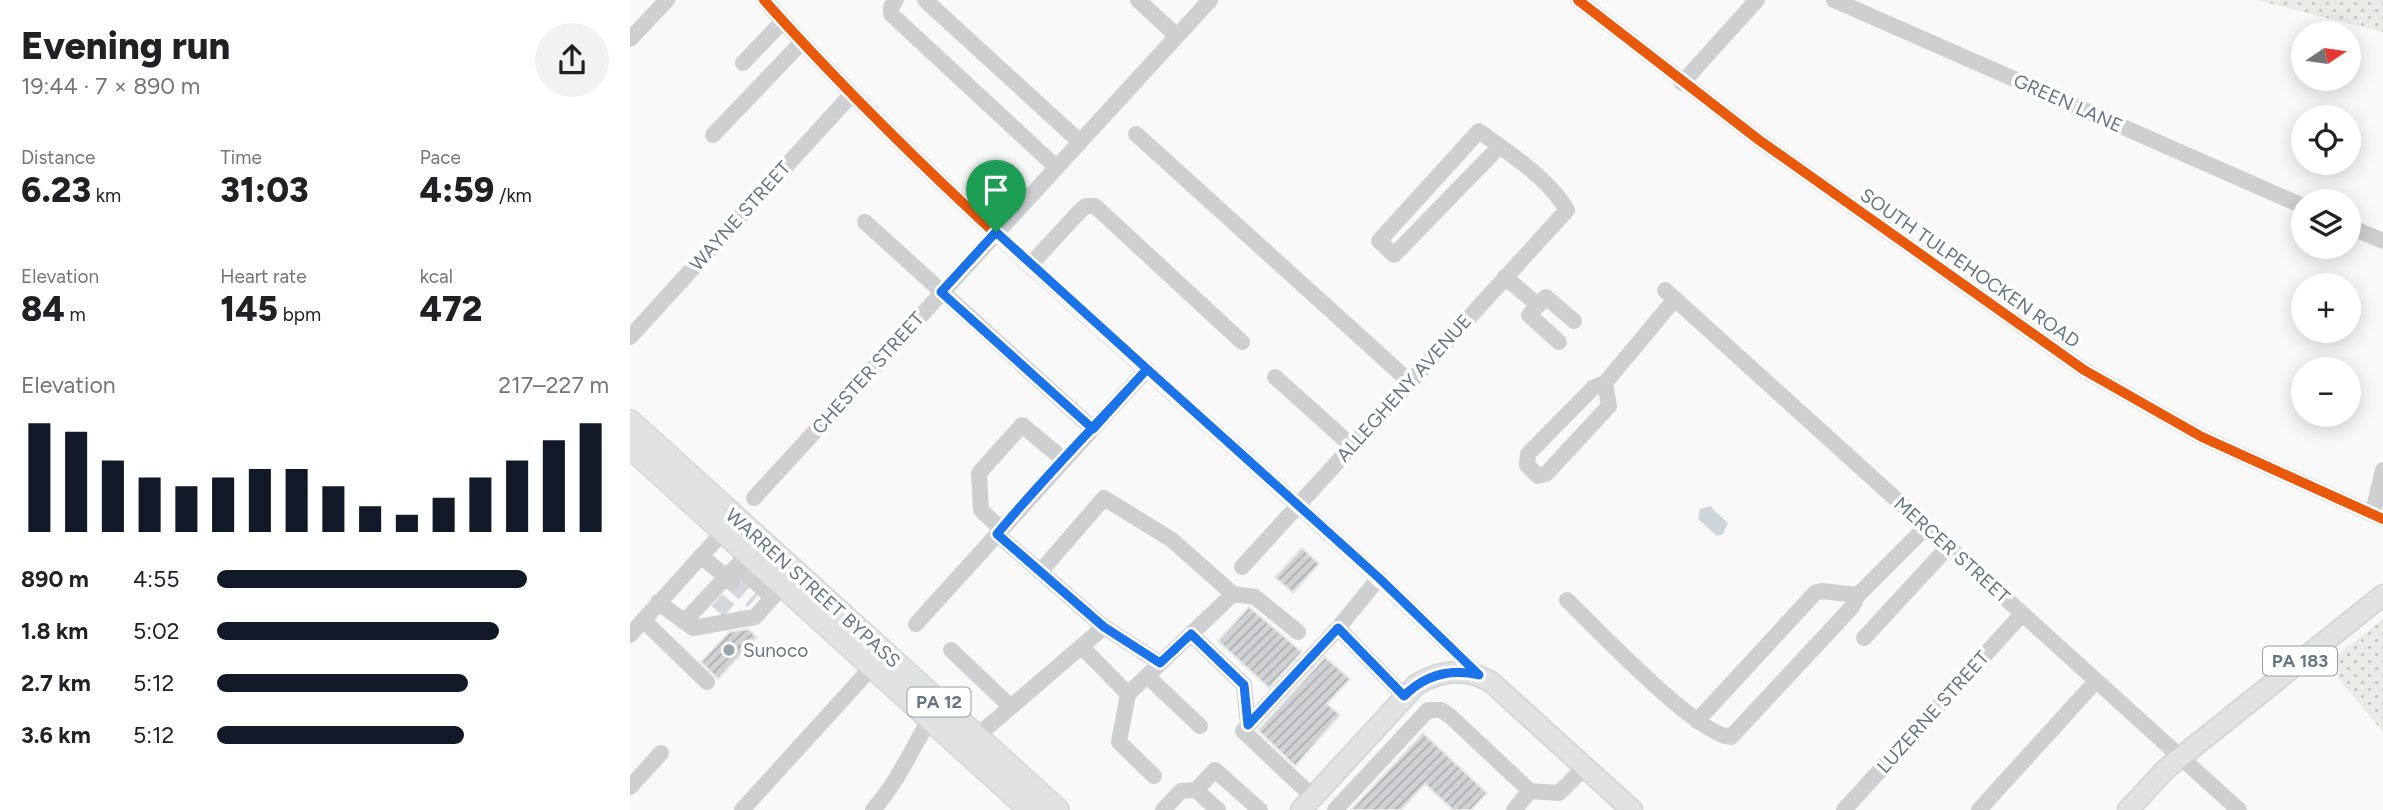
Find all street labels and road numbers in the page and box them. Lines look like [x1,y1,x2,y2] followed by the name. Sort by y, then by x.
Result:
[2010,69,2126,137] street label: GREEN LANE
[685,156,796,276] street label: WAYNE STREET
[1856,183,2084,353] street label: SOUTH TULPEHOCKEN ROAD
[807,307,929,439] street label: CHESTER STREET
[1332,310,1476,466] street label: ALLEGHENY AVENUE
[1889,492,2015,608] street label: MERCER STREET
[721,504,905,672] street label: WARREN STREET BYPASS
[1872,646,1994,778] street label: LUZERNE STREET
[2263,646,2337,676] road number: PA 183
[908,688,970,716] road number: PA 12

